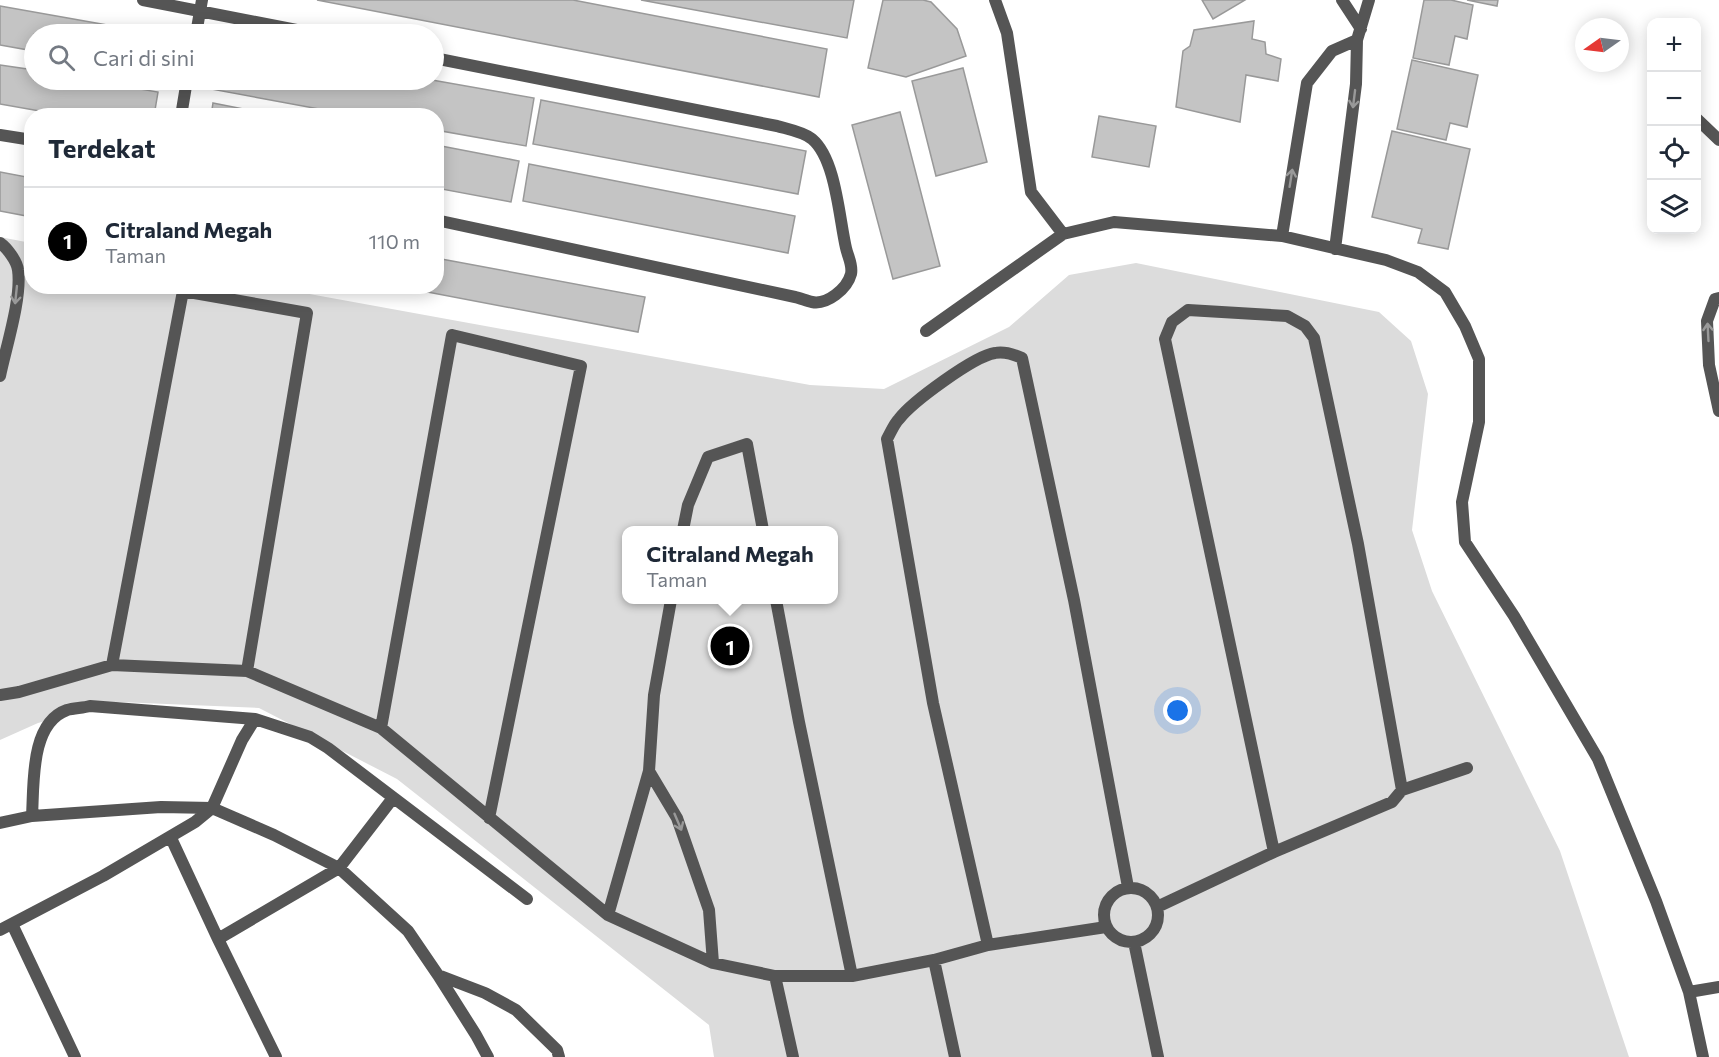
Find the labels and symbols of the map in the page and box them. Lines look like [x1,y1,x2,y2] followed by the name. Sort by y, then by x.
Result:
[1575,18,1629,72] north arrow
[1349,88,1360,108] one-way arrow
[1286,169,1297,189] one-way arrow
[10,285,21,305] one-way arrow
[1702,323,1713,343] one-way arrow
[710,624,750,668] pin: 1
[1163,696,1192,725] your location
[673,812,684,830] one-way arrow

